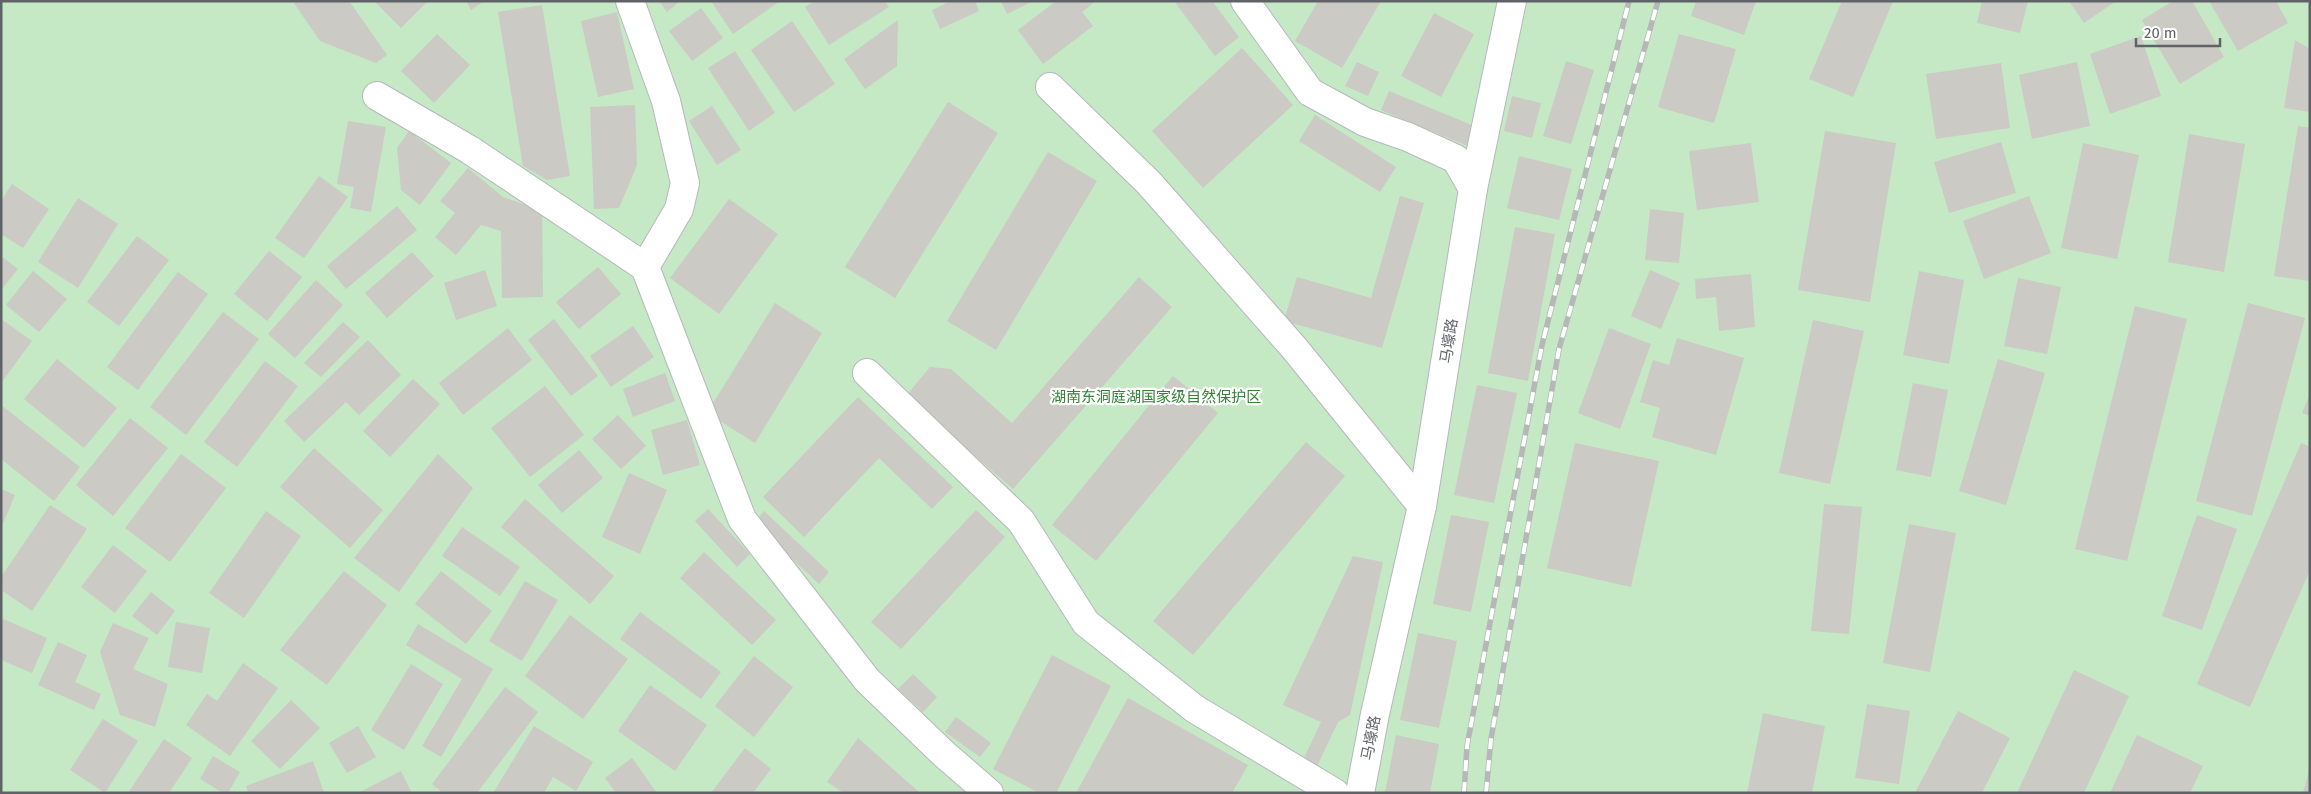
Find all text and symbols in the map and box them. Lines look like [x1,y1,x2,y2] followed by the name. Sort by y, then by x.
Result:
[2136,15,2220,47] scale bar
[2144,24,2177,42] text: 20 m
[1437,317,1461,365] street label: 马壕路
[1051,388,1261,406] park label: 湖南东洞庭湖国家级自然保护区
[1358,714,1384,762] street label: 马壕路

